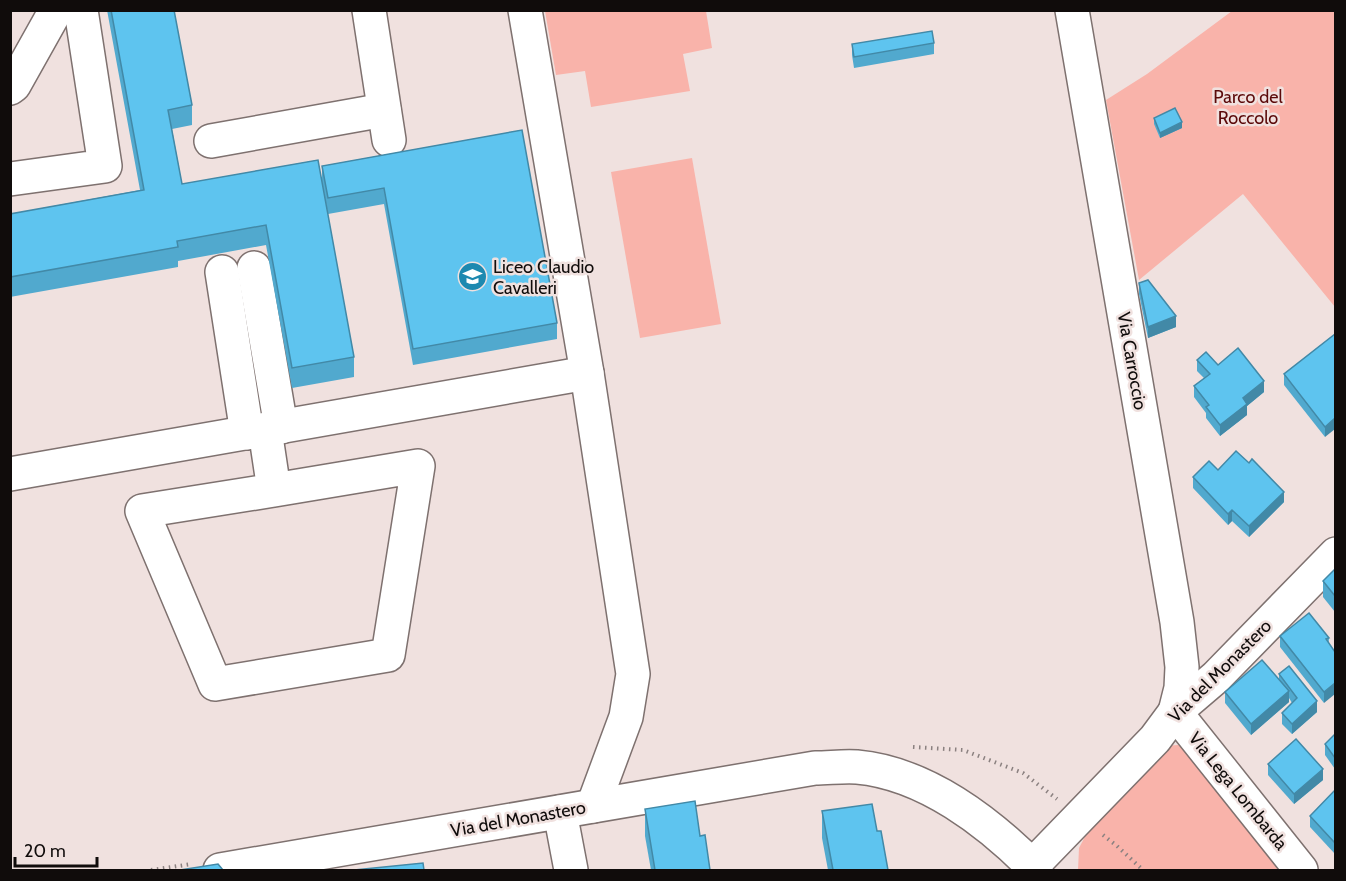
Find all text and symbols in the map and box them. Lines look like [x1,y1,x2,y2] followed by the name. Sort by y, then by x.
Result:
[1213,86,1284,129] park label: Parco del Roccolo
[493,256,594,299] place label: Liceo Claudio Cavalleri
[456,261,488,293] school or university icon: Liceo Claudio Cavalleri
[1113,310,1151,412] street label: Via Carroccio
[1164,615,1276,727] street label: Via del Monastero
[1184,728,1292,855] street label: Via Lega Lombarda
[449,796,587,842] street label: Via del Monastero
[15,830,98,868] scale bar
[24,840,66,862] text: 20 m

